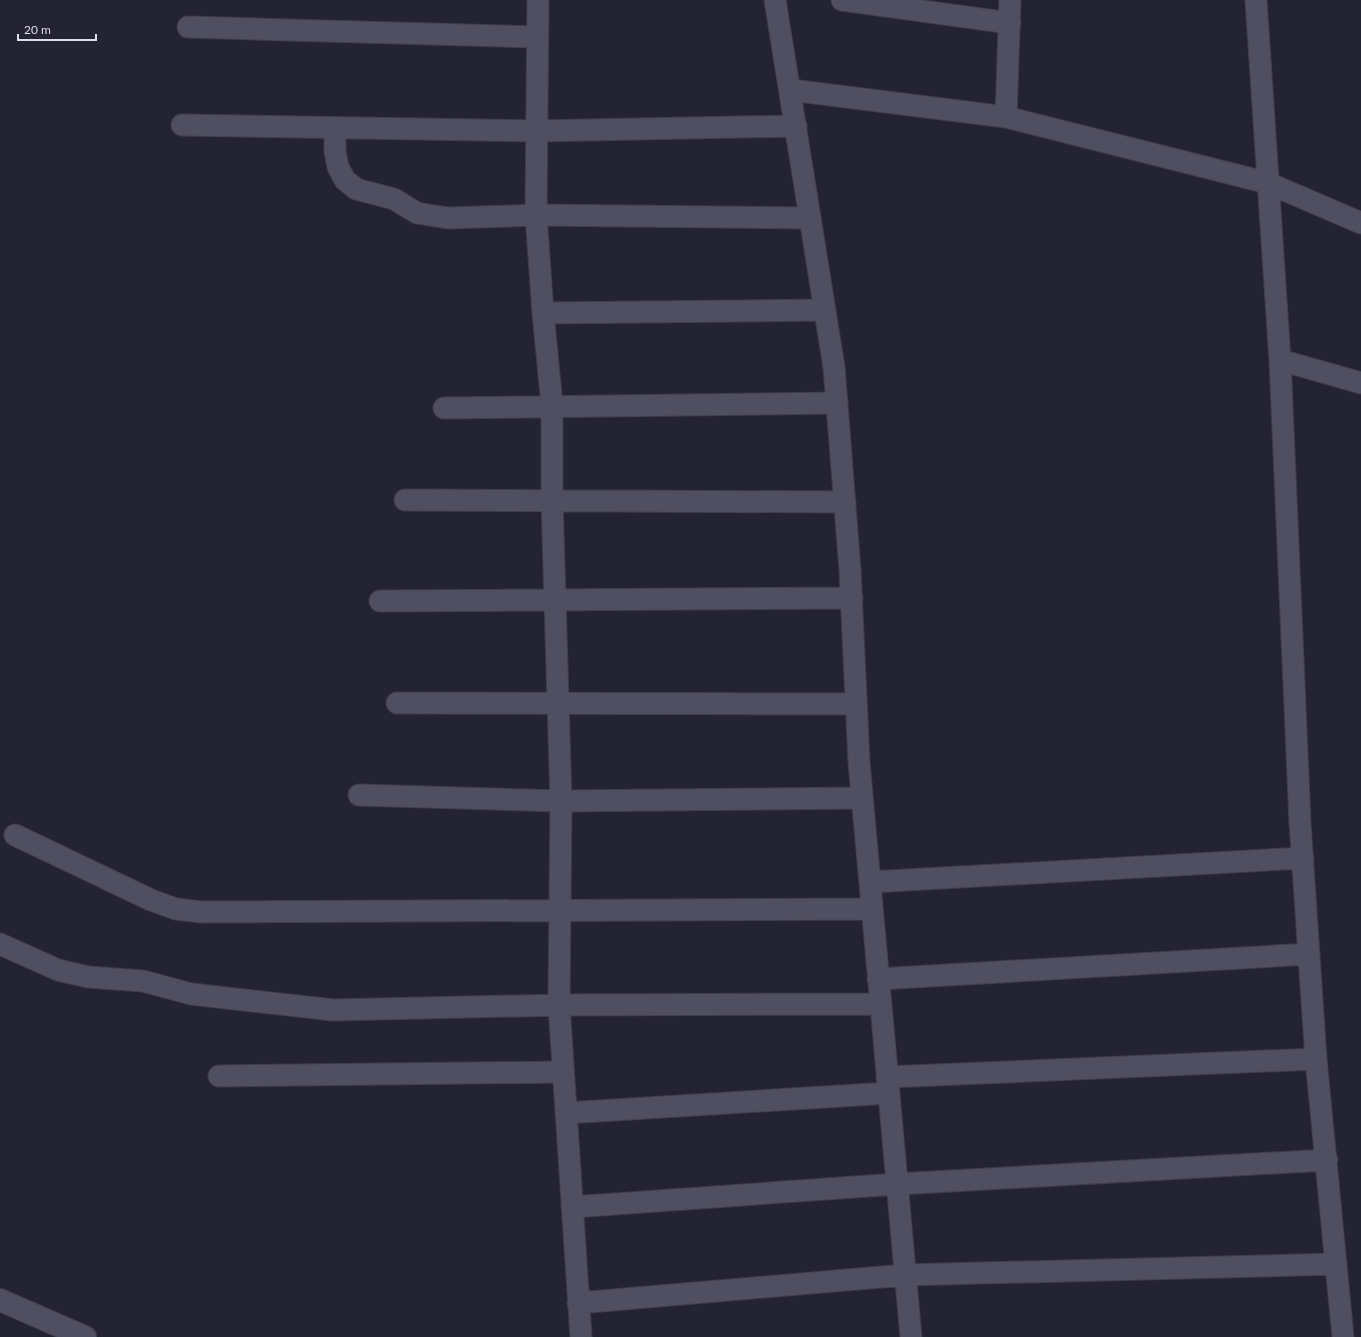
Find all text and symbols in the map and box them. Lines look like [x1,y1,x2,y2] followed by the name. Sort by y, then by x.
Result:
[18,16,96,42] scale bar
[24,22,51,37] text: 20 m

